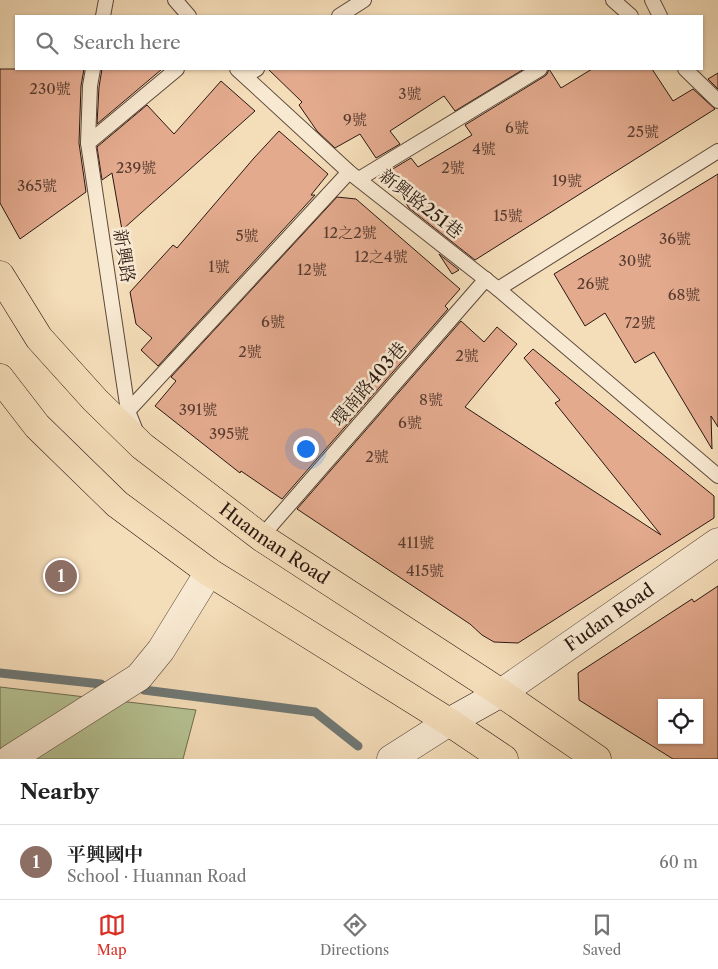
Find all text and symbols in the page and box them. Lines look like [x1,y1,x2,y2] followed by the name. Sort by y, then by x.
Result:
[15,15,703,70] search box
[33,29,61,57] icon: search
[73,31,181,54] text: Search here
[29,79,71,98] house number: 230號
[398,84,422,103] house number: 3號
[343,110,367,129] house number: 9號
[505,118,529,137] house number: 6號
[627,122,659,141] house number: 25號
[472,139,496,158] house number: 4號
[116,158,156,177] house number: 239號
[441,158,465,177] house number: 2號
[375,165,467,243] street label: 新興路251巷
[552,171,582,190] house number: 19號
[17,176,57,195] house number: 365號
[493,206,523,225] house number: 15號
[323,223,377,242] house number: 12之2號
[235,226,259,245] house number: 5號
[109,228,139,284] street label: 新興路
[659,229,691,248] house number: 36號
[354,247,408,266] house number: 12之4號
[619,251,651,270] house number: 30號
[208,257,230,276] house number: 1號
[297,260,327,279] house number: 12號
[577,274,609,293] house number: 26號
[668,285,700,304] house number: 68號
[261,312,285,331] house number: 6號
[624,313,656,332] house number: 72號
[327,338,411,430] street label: 環南路403巷
[238,342,262,361] house number: 2號
[455,346,479,365] house number: 2號
[419,390,443,409] house number: 8號
[179,400,217,419] house number: 391號
[398,413,422,432] house number: 6號
[209,424,249,443] house number: 395號
[293,436,319,462] your location
[365,447,389,466] house number: 2號
[215,498,333,589] street label: Huannan Road
[398,533,434,552] house number: 411號
[45,557,77,595] pin: 1
[406,561,444,580] house number: 415號
[560,579,658,656] street label: Fudan Road
[658,699,703,744] map controls
[658,699,703,744] button: locate
[20,779,99,804] text: Nearby
[67,843,143,866] text: 平興國中
[32,852,40,872] text: 1
[659,852,698,872] text: 60 m
[67,866,246,886] text: School · Huannan Road
[97,911,127,959] tab: Map
[320,911,389,959] tab: Directions
[582,911,621,959] tab: Saved

